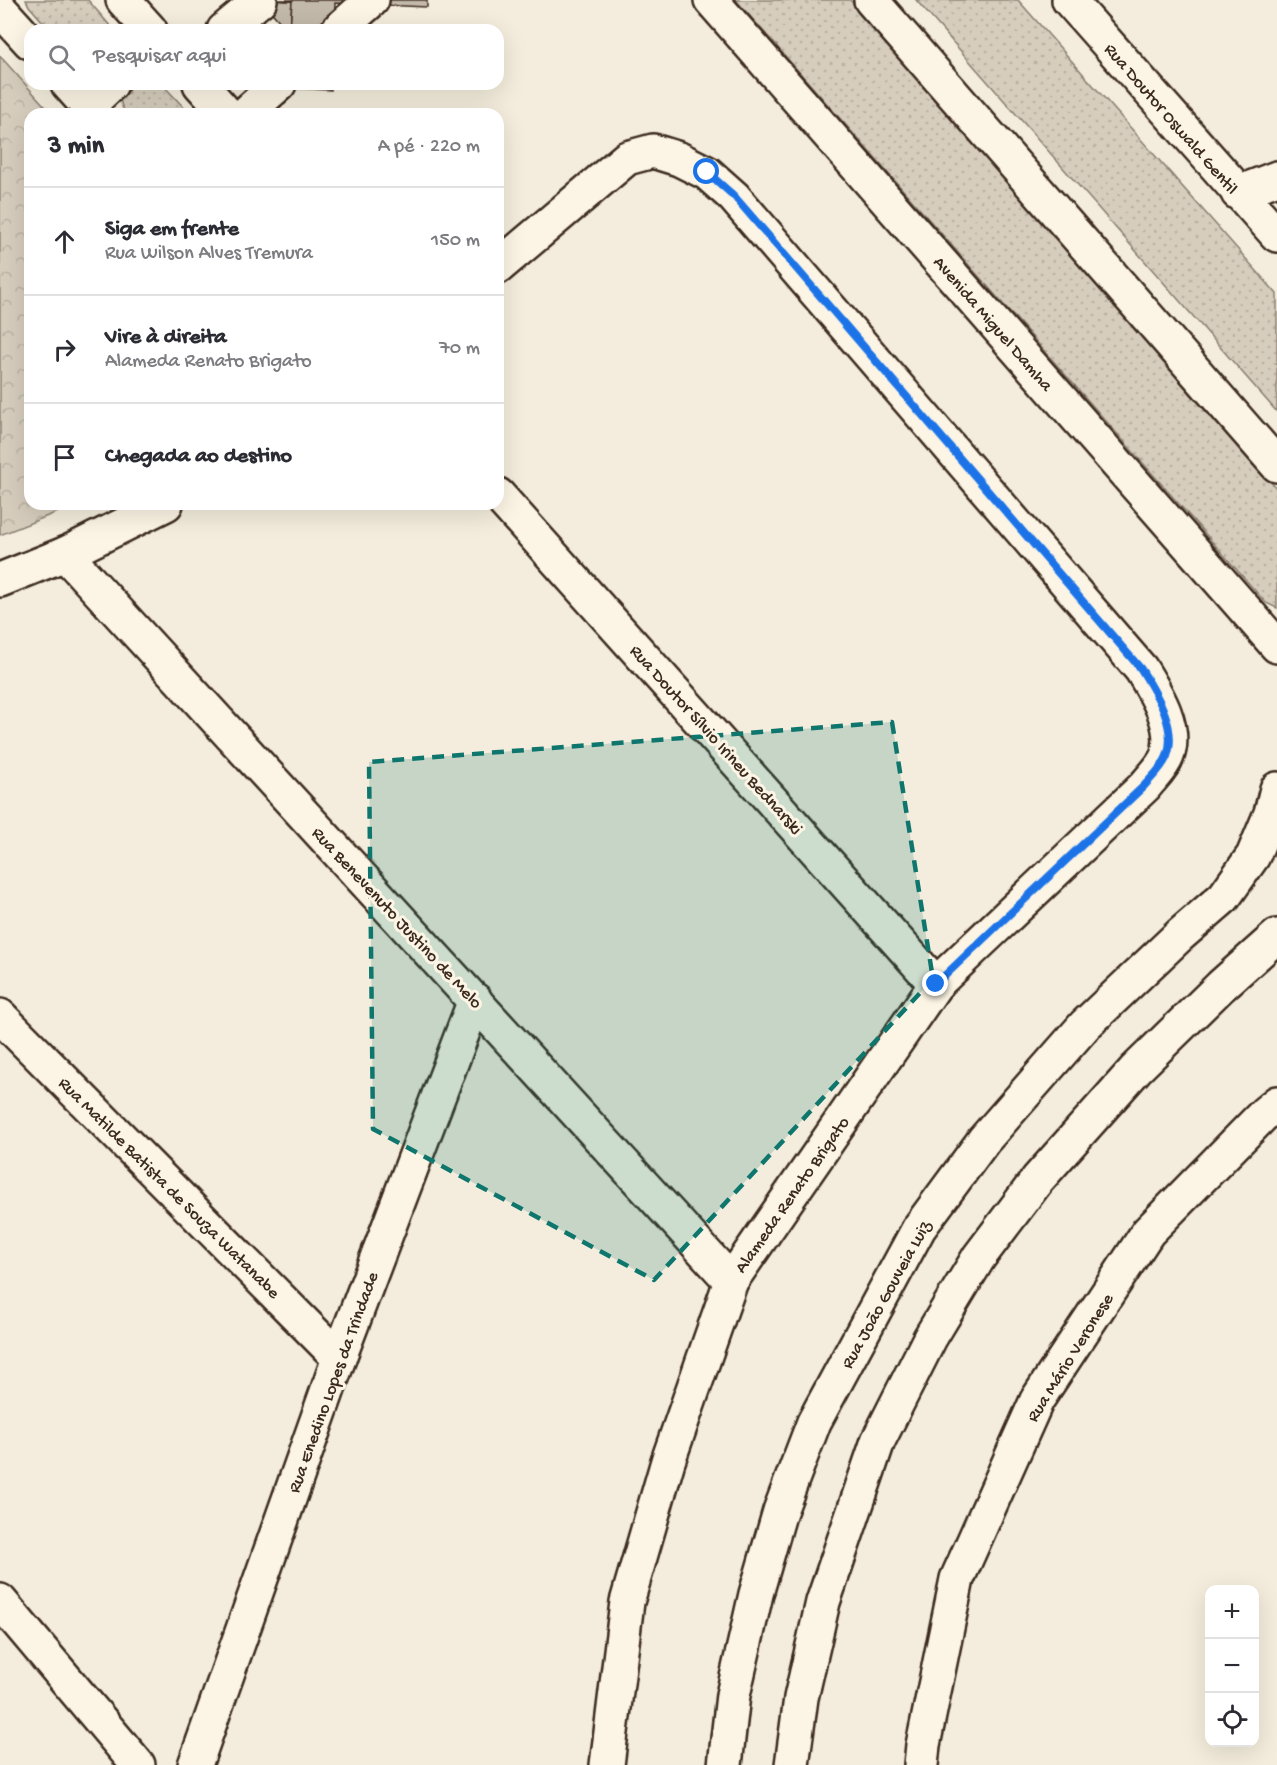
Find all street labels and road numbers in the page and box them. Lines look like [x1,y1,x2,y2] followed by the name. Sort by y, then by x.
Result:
[1099,40,1242,200] street label: Rua Doutor Oswald Gentil
[928,253,1057,397] street label: Avenida Miguel Damha
[624,641,806,840] street label: Rua Doutor Sílvio Irineu Bednarski
[306,823,486,1014] street label: Rua Benevenuto Justino de Melo
[53,1074,284,1305] street label: Rua Matilde Batista de Souza Watanabe
[731,1113,855,1278] street label: Alameda Renato Brigato
[838,1217,937,1373] street label: Rua João Gouveia Luiz
[285,1269,384,1496] street label: Rua Enedino Lopes da Trindade
[1023,1290,1119,1426] street label: Rua Mário Veronese

